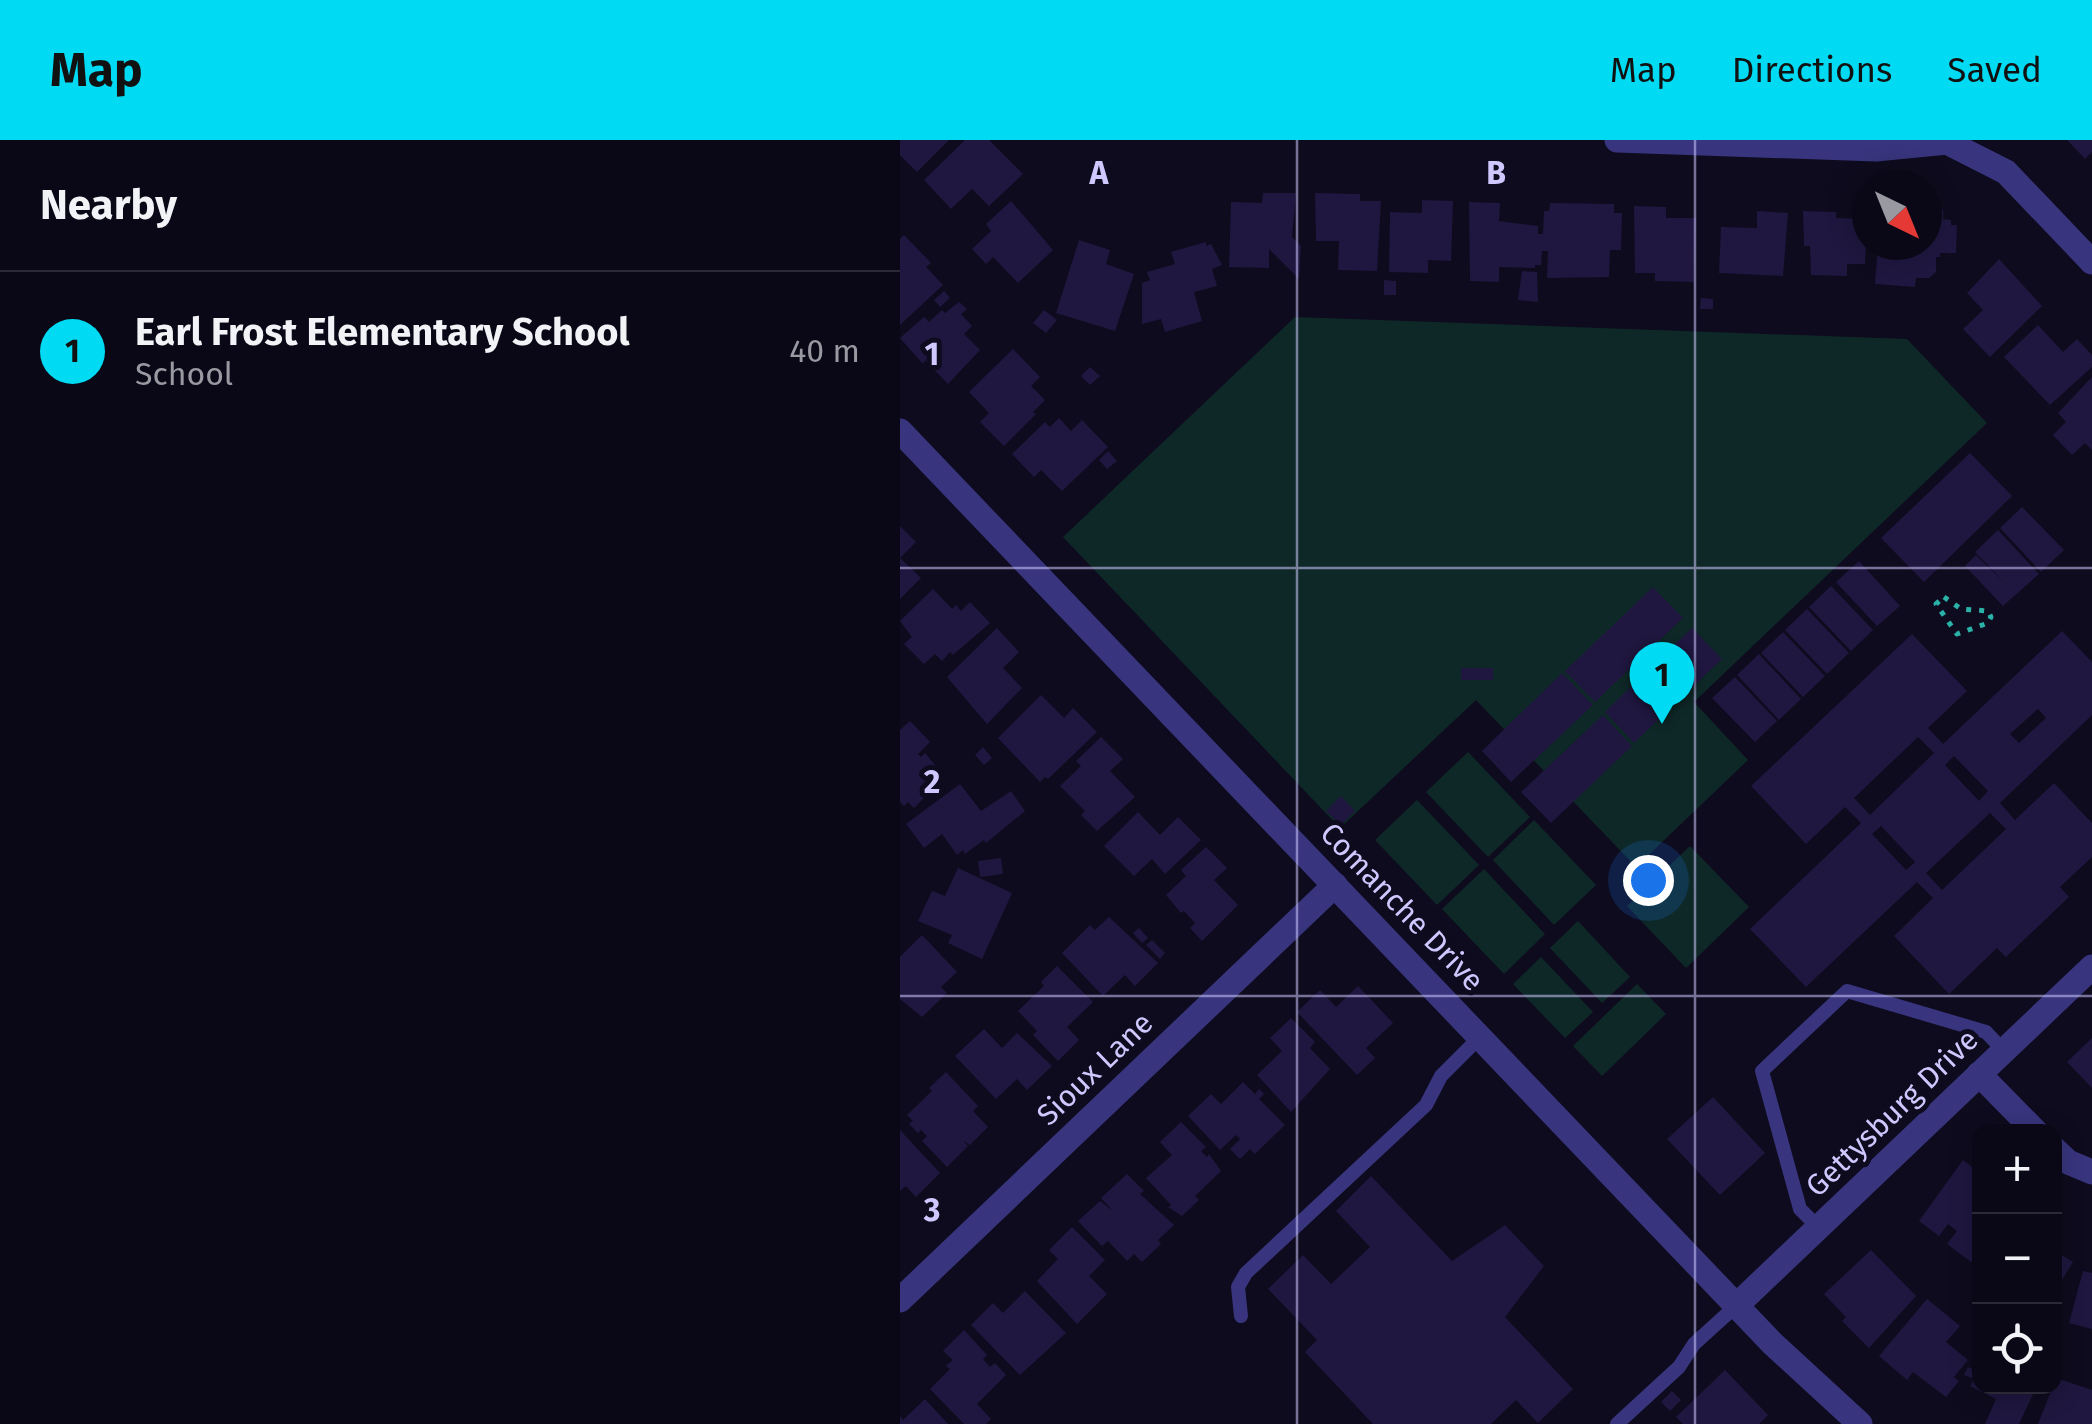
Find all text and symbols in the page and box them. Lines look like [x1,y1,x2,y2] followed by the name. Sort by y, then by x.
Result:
[50,41,143,99] text: Map
[1610,49,1677,91] text: Map
[1732,49,1892,91] text: Directions
[1947,49,2042,91] text: Saved
[1089,154,1110,192] text: A
[1486,154,1506,192] text: B
[1852,170,1942,260] north arrow
[40,180,177,230] text: Nearby
[135,309,630,355] text: Earl Frost Elementary School
[65,332,80,370] text: 1
[789,332,860,370] text: 40 m
[925,335,939,373] text: 1
[135,355,233,393] text: School
[1630,642,1694,724] pin: 1
[924,763,940,801] text: 2
[1313,815,1491,999] street label: Comanche Drive
[1623,855,1674,906] your location
[1030,1005,1160,1133] street label: Sioux Lane
[1798,1022,1986,1204] street label: Gettysburg Drive
[1972,1124,2062,1394] map controls
[1972,1124,2062,1214] button: +
[923,1191,940,1229] text: 3
[1972,1214,2062,1304] button: −
[1972,1304,2062,1394] button: locate

